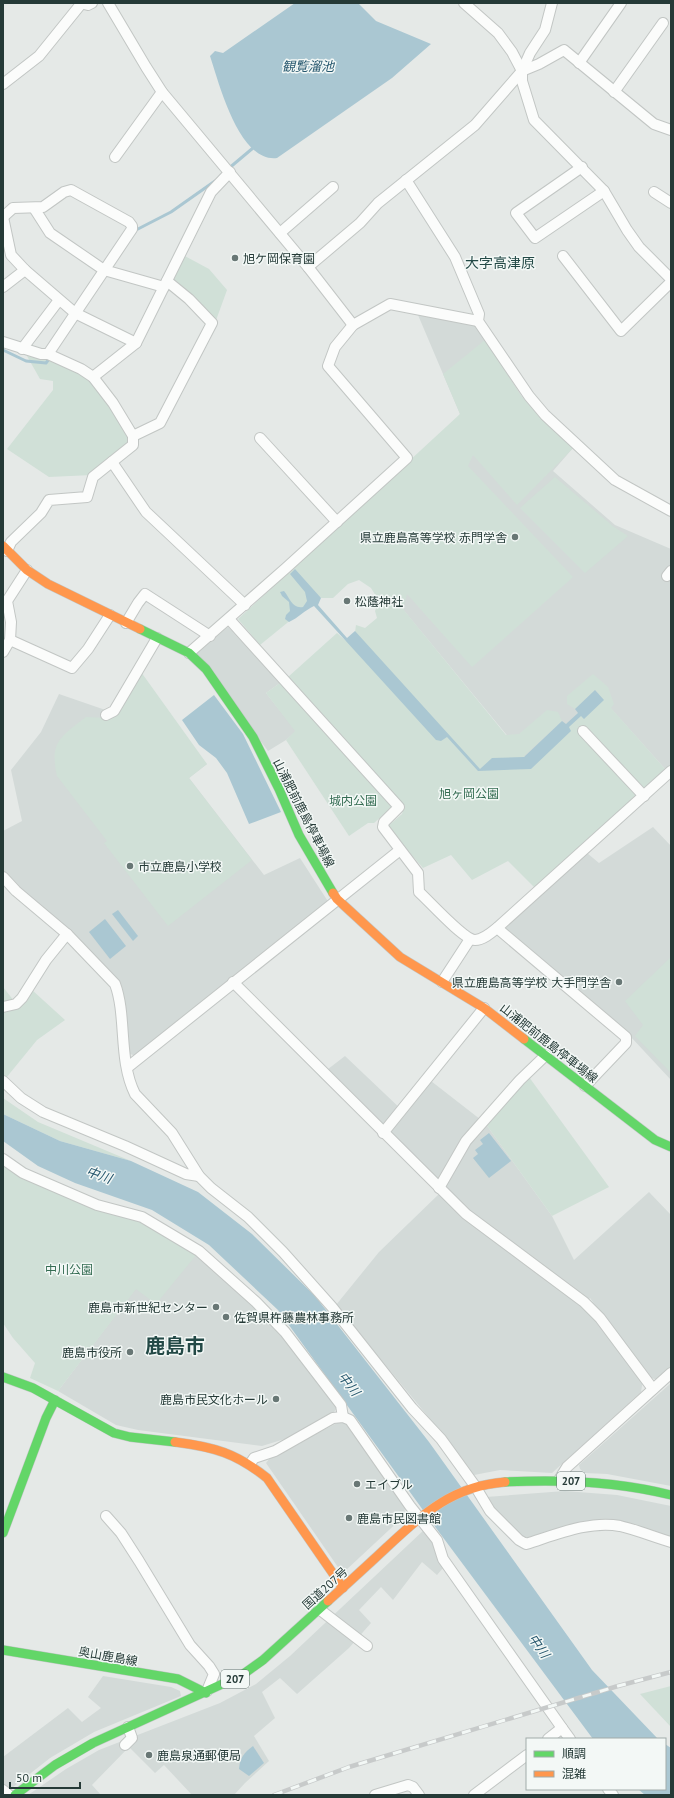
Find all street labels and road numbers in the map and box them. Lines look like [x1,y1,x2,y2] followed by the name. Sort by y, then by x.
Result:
[270,756,338,870] street label: 山浦肥前鹿島停車場線
[497,1000,601,1086] street label: 山浦肥前鹿島停車場線
[557,1472,585,1490] road number: 207
[299,1564,351,1612] street label: 国道207号
[77,1643,139,1669] street label: 奥山鹿島線
[221,1670,249,1688] road number: 207

